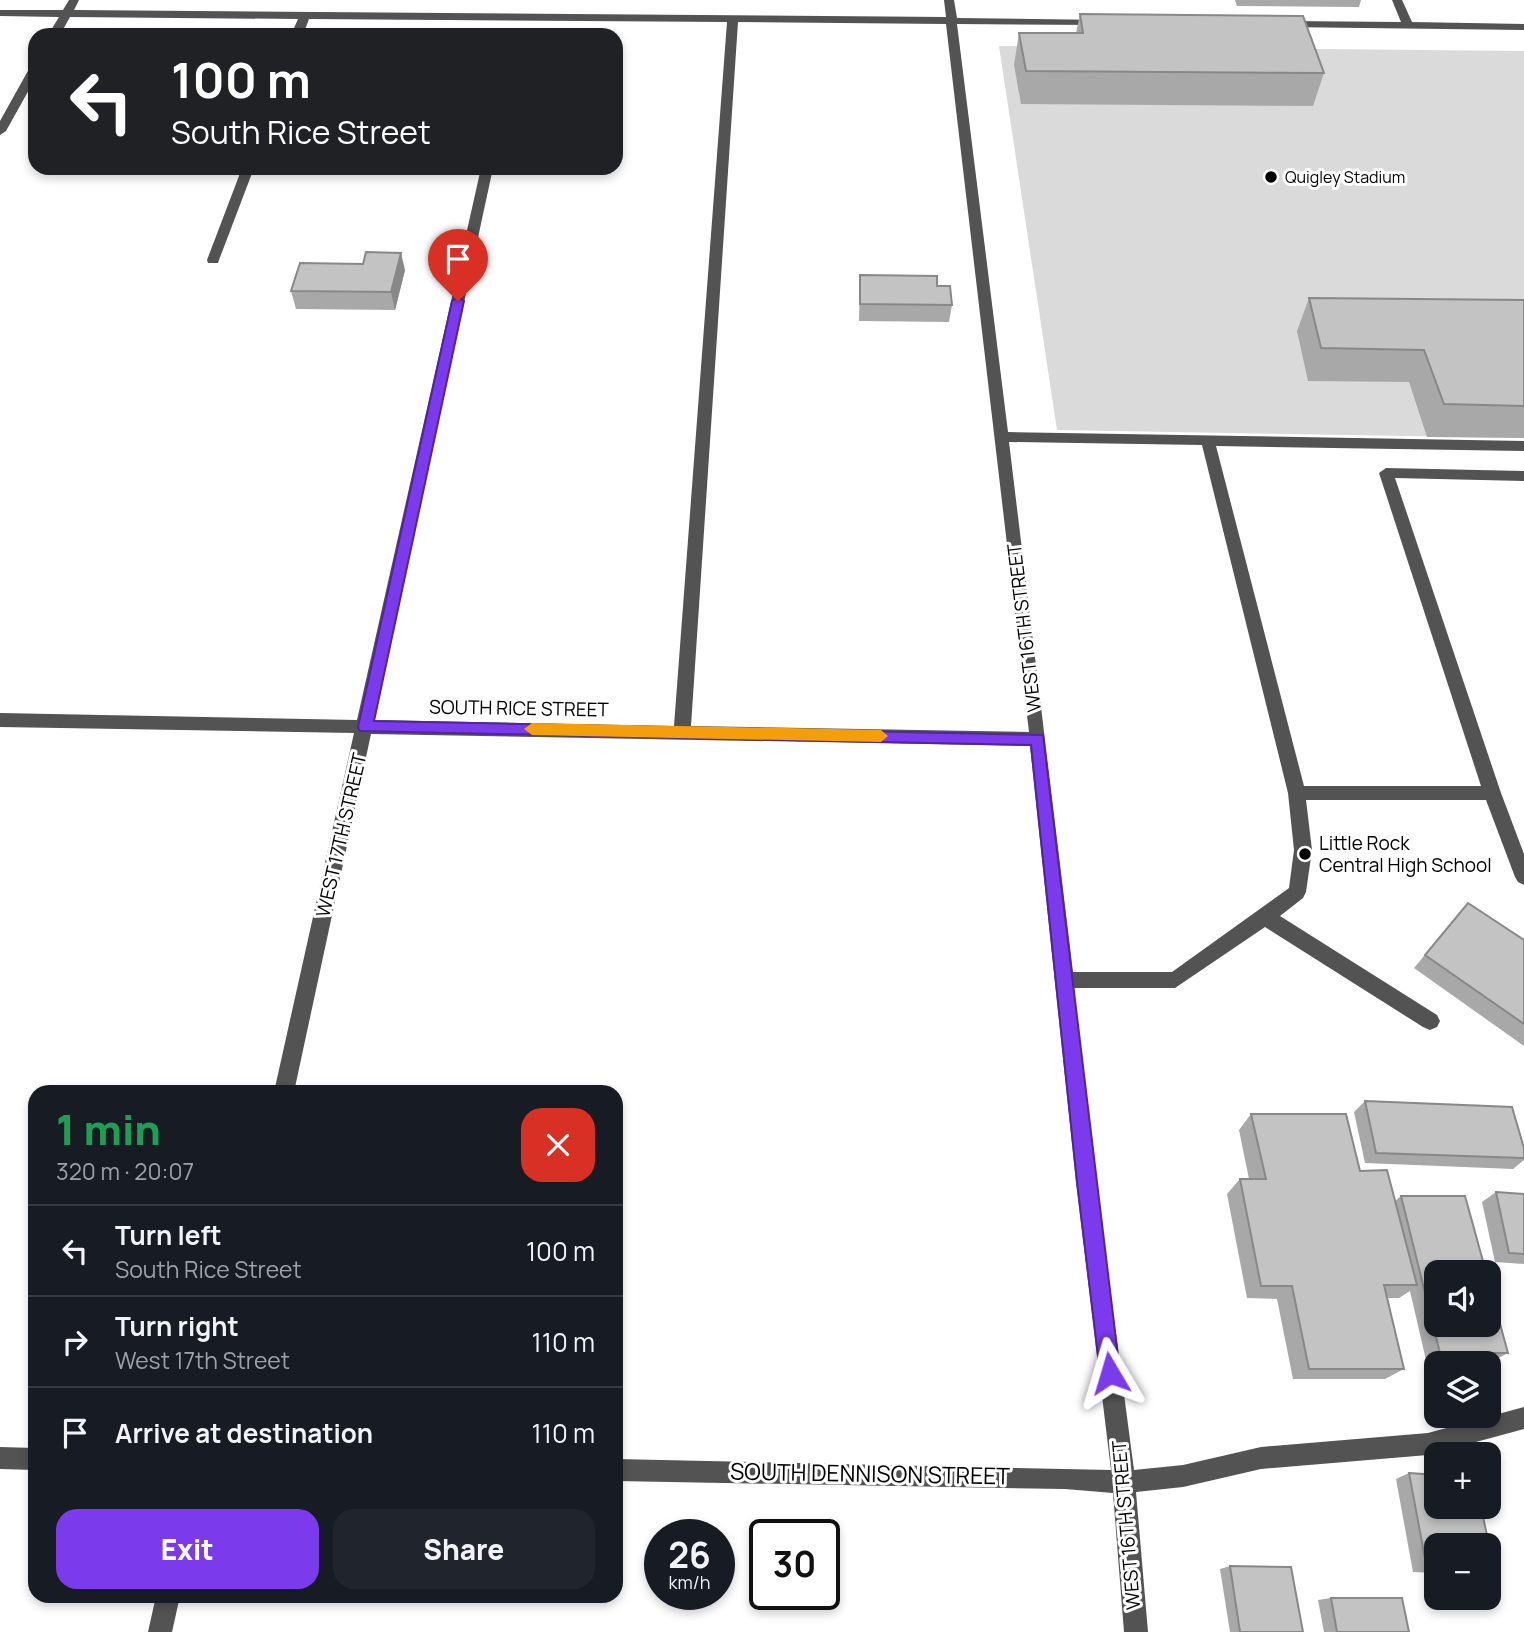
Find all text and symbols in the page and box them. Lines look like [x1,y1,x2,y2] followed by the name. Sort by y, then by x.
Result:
[171,46,311,113] text: 100 m
[56,56,147,147] icon: left
[171,110,431,154] text: South Rice Street
[1285,166,1405,188] place label: Quigley Stadium
[1263,169,1279,185] marker: Quigley Stadium
[428,229,488,301] pin
[439,240,477,278] icon: arrive
[1001,542,1047,714] street label: WEST 16TH STREET
[429,693,610,723] street label: SOUTH RICE STREET
[309,750,373,920] street label: WEST 17TH STREET
[1319,830,1492,878] place label: Little Rock Central High School
[1297,846,1313,862] marker: Little Rock Central High School
[56,1100,161,1158] text: 1 min
[521,1108,595,1182] button: close
[56,1155,194,1187] text: 320 m · 20:07
[115,1217,222,1253] text: Turn left
[56,1232,94,1270] icon: left
[526,1233,595,1269] text: 100 m
[115,1253,302,1285] text: South Rice Street
[1424,1260,1501,1610] map controls
[1424,1260,1501,1337] button: sound
[115,1308,239,1344] text: Turn right
[56,1323,94,1361] icon: right
[532,1324,595,1360] text: 110 m
[1073,1336,1147,1410] position arrow
[115,1344,290,1376] text: West 17th Street
[1424,1351,1501,1428] button: layers
[56,1414,94,1452] icon: arrive
[115,1415,373,1451] text: Arrive at destination
[532,1415,595,1451] text: 110 m
[1106,1439,1146,1611] street label: WEST 16TH STREET
[1424,1442,1501,1519] button: +
[730,1455,1011,1491] street label: SOUTH DENNISON STREET
[56,1509,319,1589] button: Exit
[333,1509,595,1589] button: Share
[749,1519,840,1610] speed limit sign: 30
[668,1531,711,1579] text: 26
[1424,1533,1501,1610] button: −
[669,1570,710,1594] text: km/h

